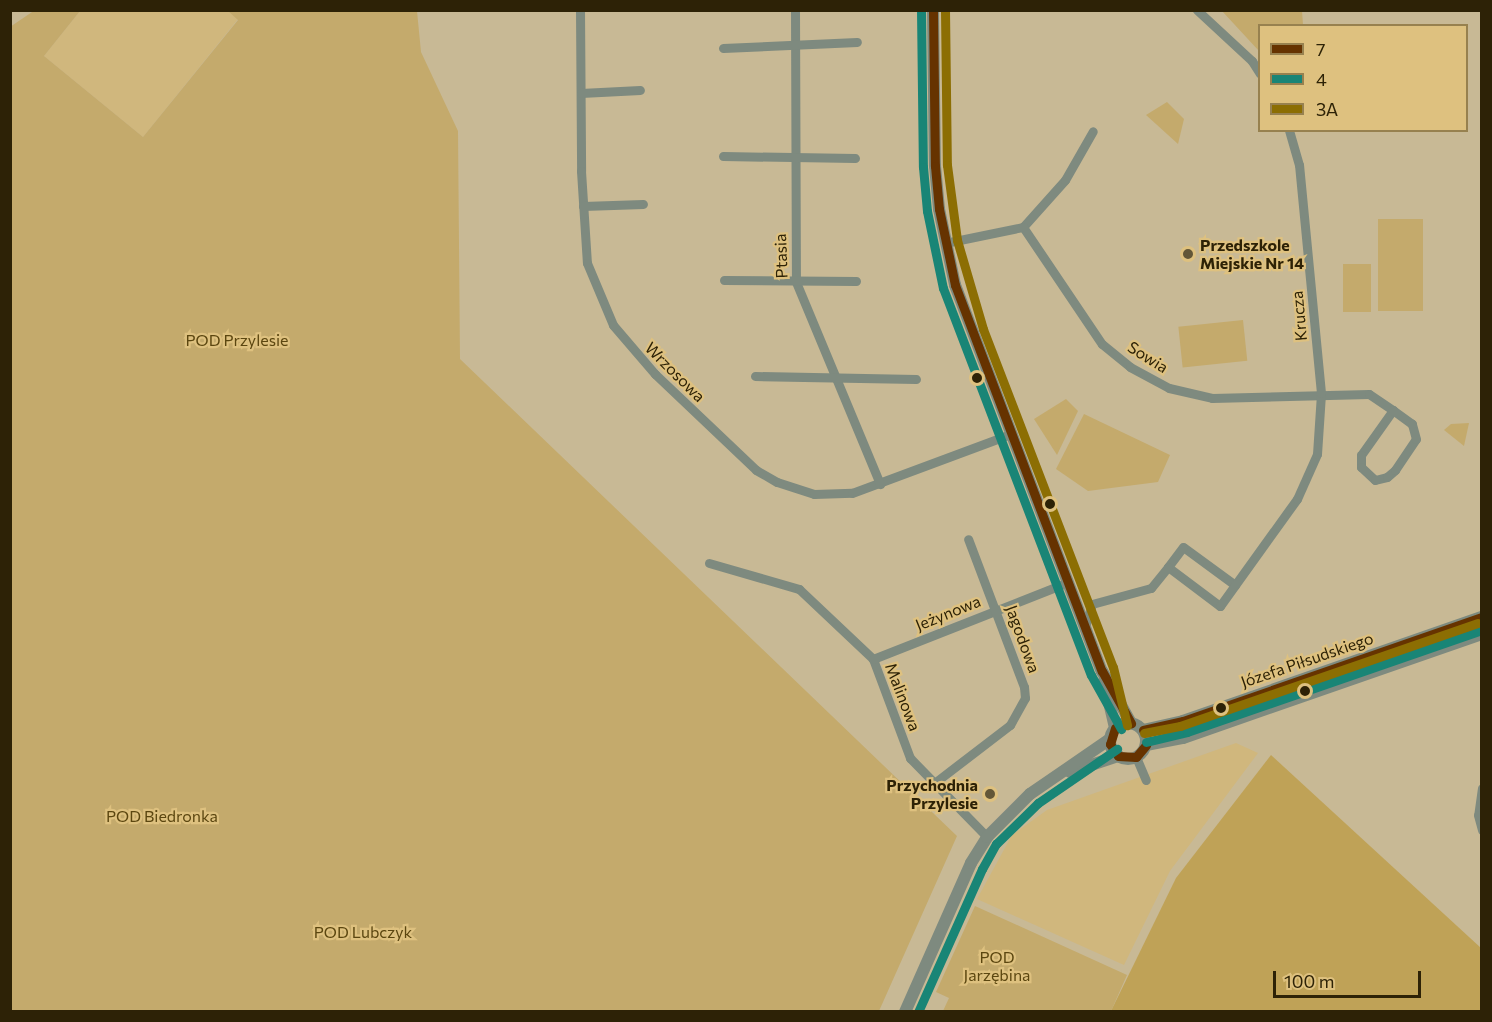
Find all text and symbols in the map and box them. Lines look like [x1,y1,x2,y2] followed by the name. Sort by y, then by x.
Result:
[1258,24,1468,132] legend
[1316,38,1326,60] text: 7
[1316,68,1327,90] text: 4
[1316,98,1338,120] text: 3A
[771,233,791,279] street label: Ptasia
[1200,235,1304,273] place label: Przedszkole Miejskie Nr 14
[1181,247,1195,261] marker: Przedszkole Miejskie Nr 14
[1287,290,1311,342] street label: Krucza
[186,330,288,350] park label: POD Przylesie
[1124,337,1172,377] street label: Sowia
[641,338,709,406] street label: Wrzosowa
[971,372,983,384] unlabelled marker
[1044,498,1056,510] unlabelled marker
[913,591,983,635] street label: Jeżynowa
[1002,603,1044,675] street label: Jagodowa
[1238,628,1376,692] street label: Józefa Piłsudskiego
[881,660,925,734] street label: Malinowa
[1299,685,1311,697] unlabelled marker
[1215,702,1227,714] unlabelled marker
[886,775,978,813] place label: Przychodnia Przylesie
[983,787,997,801] marker: Przychodnia Przylesie
[106,806,218,826] park label: POD Biedronka
[314,922,412,942] park label: POD Lubczyk
[964,947,1030,985] park label: POD Jarzębina
[1276,959,1424,997] scale bar
[1284,970,1334,992] text: 100 m

